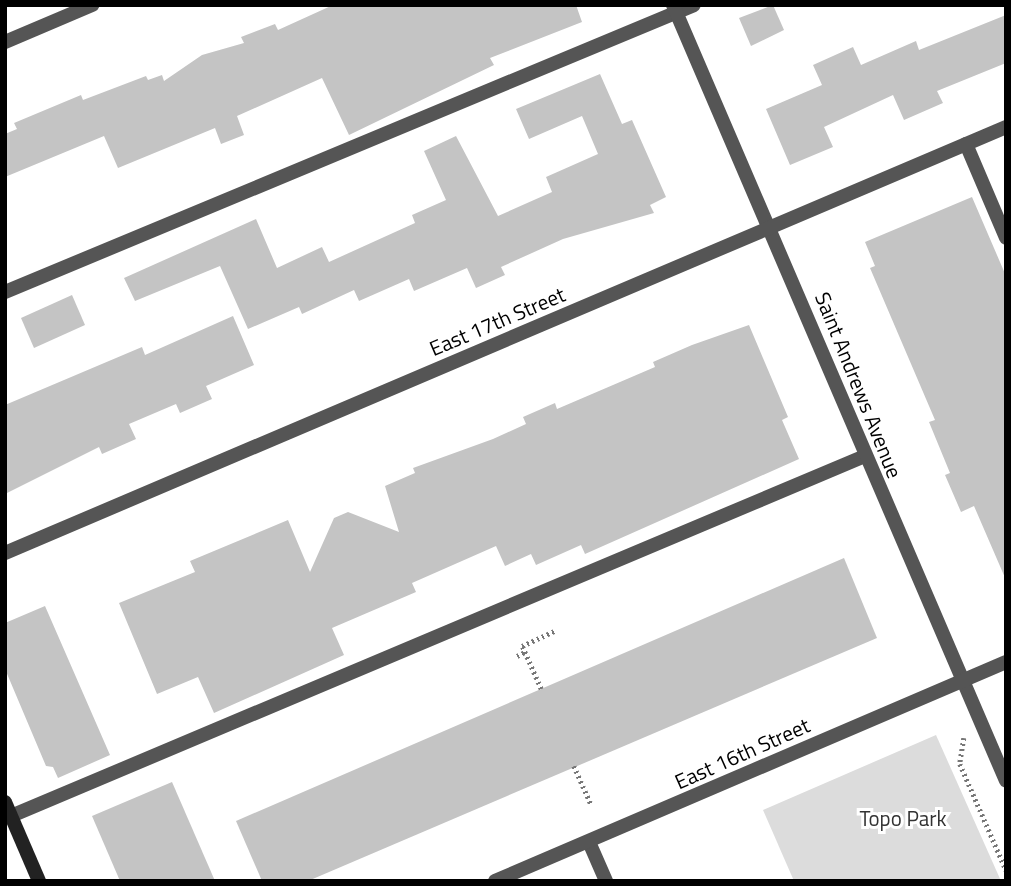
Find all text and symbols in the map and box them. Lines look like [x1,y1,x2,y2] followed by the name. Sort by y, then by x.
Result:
[425,281,569,361] street label: East 17th Street
[810,288,908,482] street label: Saint Andrews Avenue
[671,712,813,794] street label: East 16th Street
[859,805,947,831] park label: Topo Park

